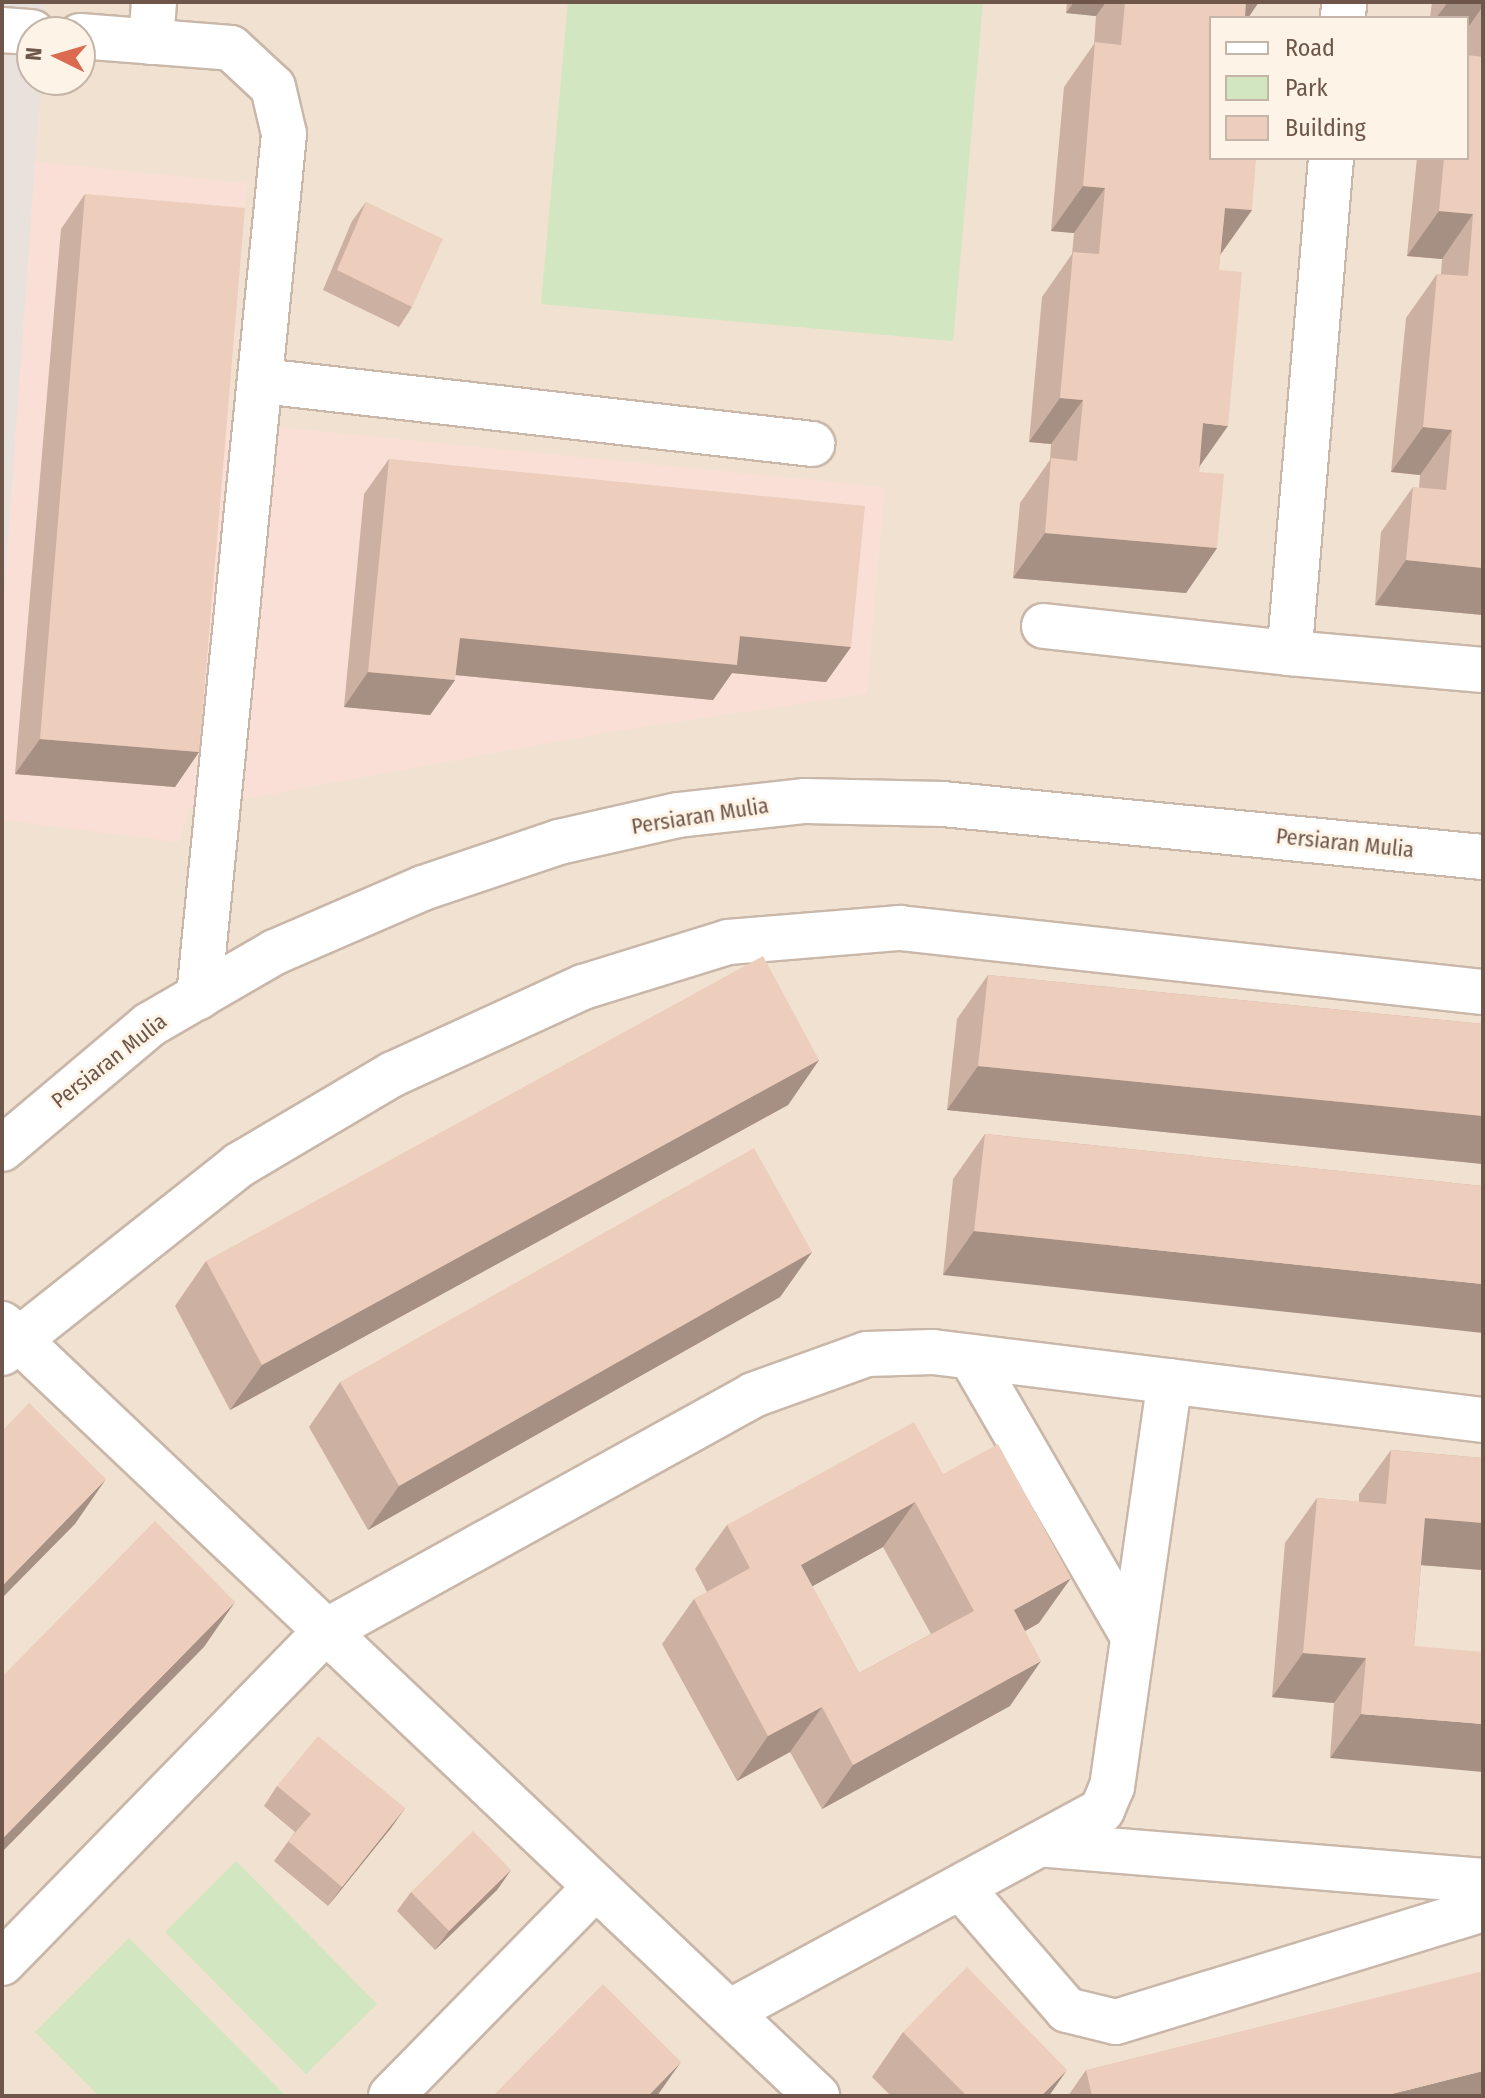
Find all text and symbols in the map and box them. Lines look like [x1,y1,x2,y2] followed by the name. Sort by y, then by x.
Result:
[16,16,96,96] north arrow
[1209,16,1469,160] legend
[1285,34,1335,62] text: Road
[20,46,48,62] text: N
[1285,74,1328,102] text: Park
[1285,114,1366,142] text: Building
[629,792,771,840] street label: Persiaran Mulia
[1275,823,1415,863] street label: Persiaran Mulia
[46,1008,172,1114] street label: Persiaran Mulia

